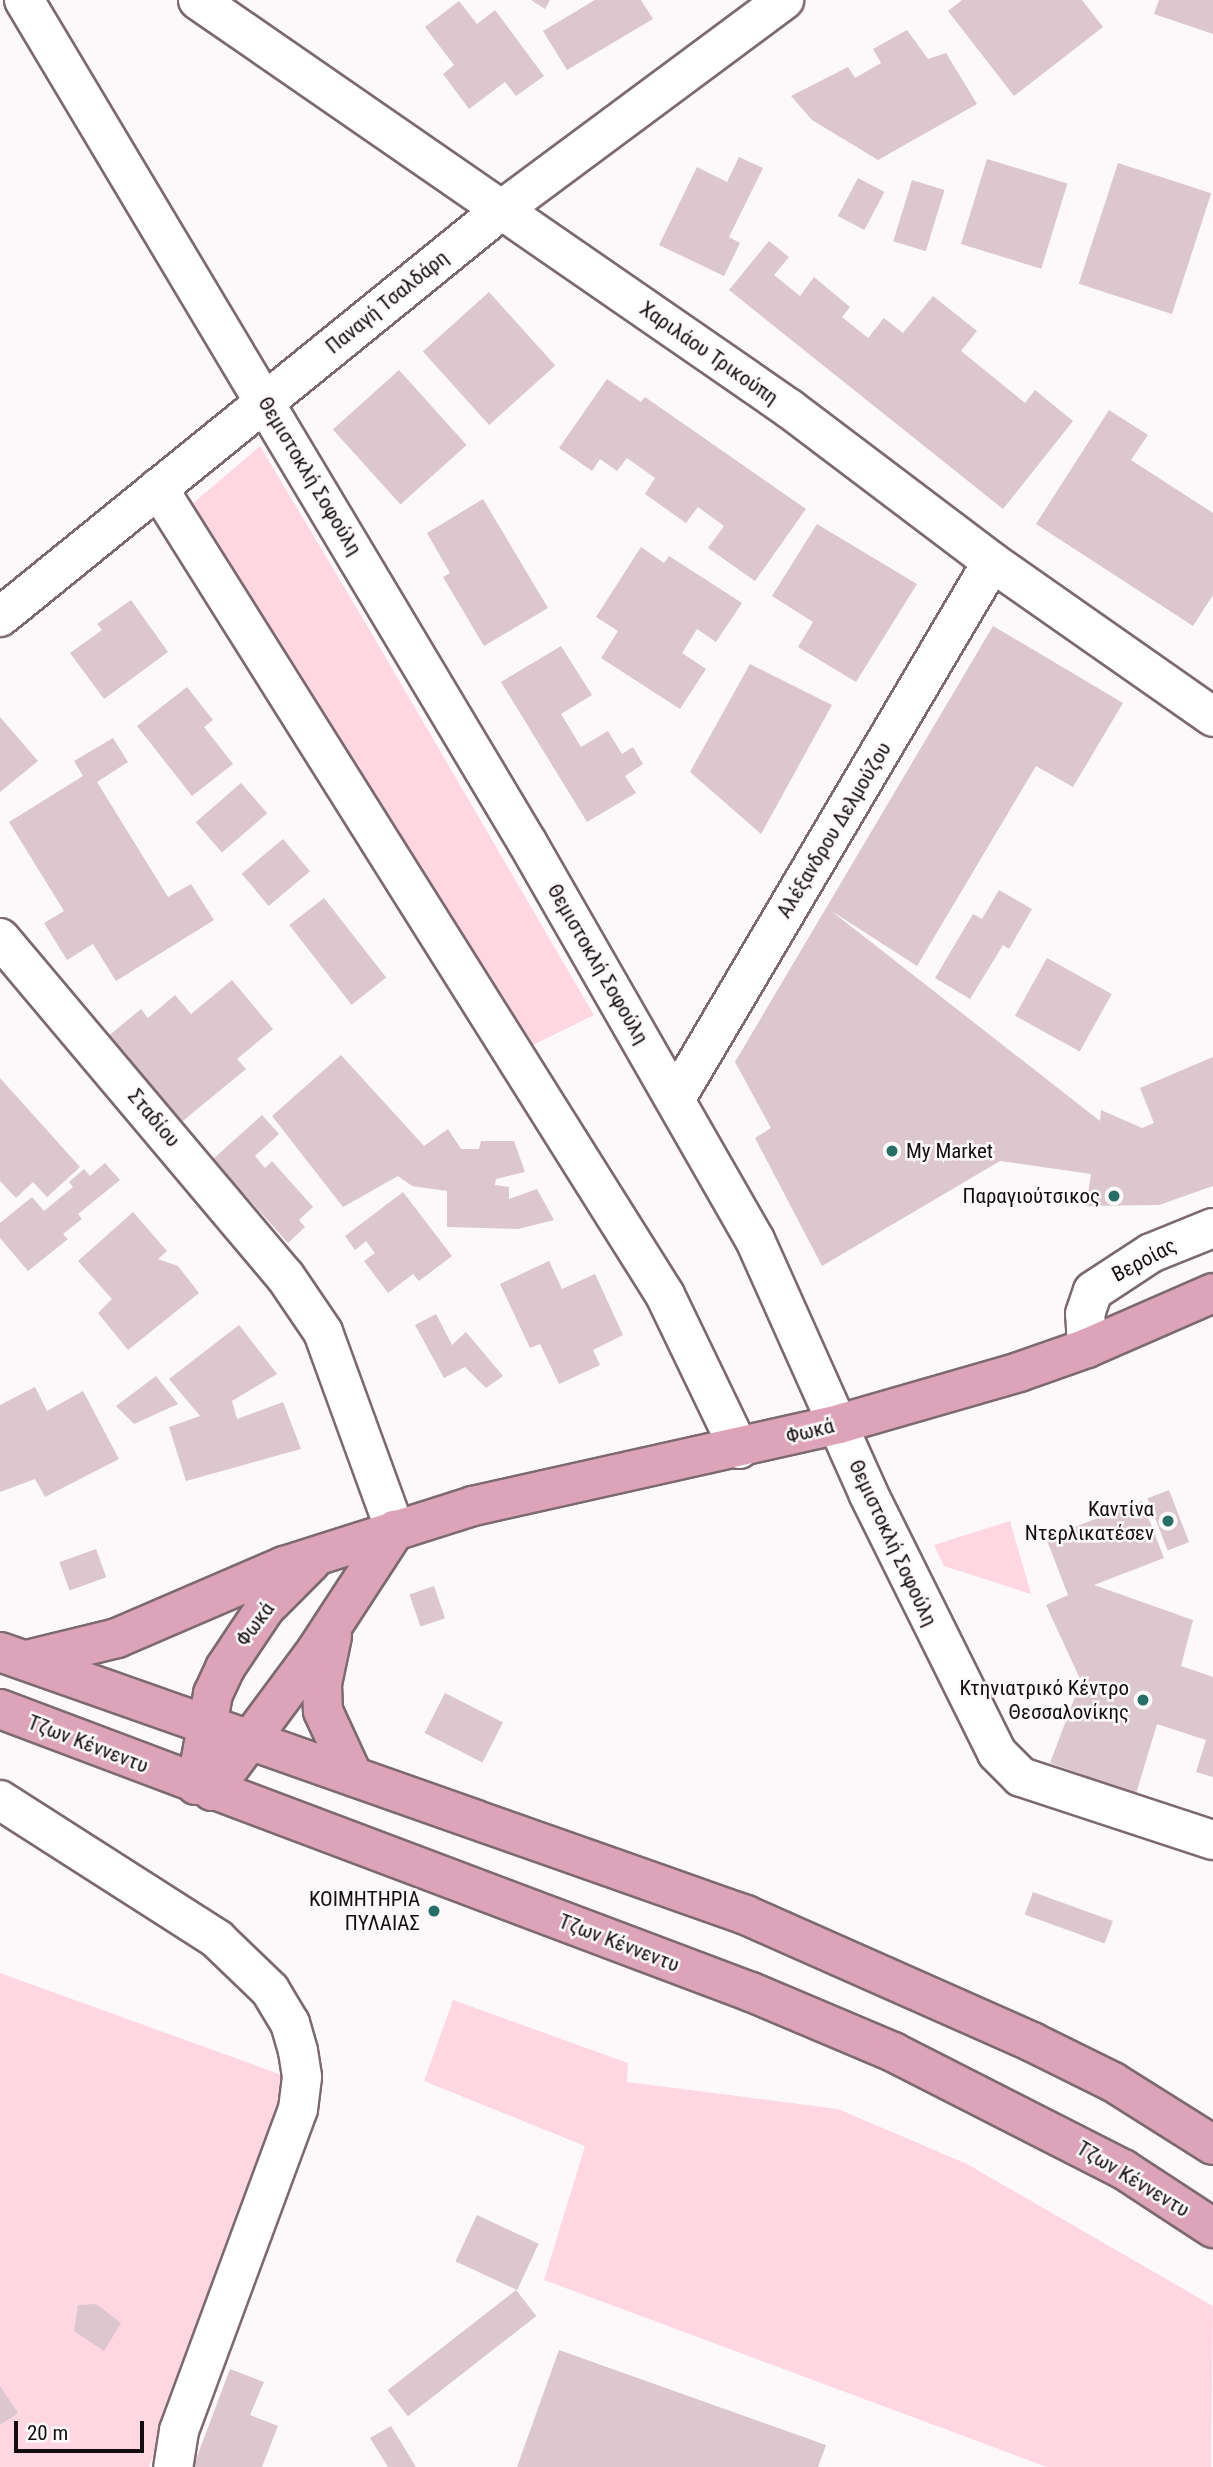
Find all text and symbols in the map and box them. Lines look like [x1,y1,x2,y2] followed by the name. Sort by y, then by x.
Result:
[321,245,453,359] street label: Παναγή Τσαλδάρη
[635,296,783,410] street label: Χαριλάου Τρικούπη
[253,392,367,560] street label: Θεμιστοκλή Σοφούλη
[771,737,897,923] street label: Αλέξανδρου Δελμούζου
[542,879,654,1049] street label: Θεμιστοκλή Σοφούλη
[123,1084,185,1152] street label: Σταδίου
[906,1138,993,1164] place label: My Market
[884,1143,900,1159] marker: My Market
[962,1183,1100,1209] place label: Παραγιούτσικος
[1106,1188,1122,1204] marker: Παραγιούτσικος
[1108,1233,1180,1287] street label: Βεροίας
[783,1413,837,1449] street label: Φωκά
[843,1456,943,1630] street label: Θεμιστοκλή Σοφούλη
[1025,1496,1154,1546] place label: Καντίνα Ντερλικατέσεν
[1160,1513,1176,1529] marker: Καντίνα Ντερλικατέσεν
[230,1597,280,1651] street label: Φωκά
[959,1675,1129,1725] place label: Κτηνιατρικό Κέντρο Θεσσαλονίκης
[1135,1692,1151,1708] marker: Κτηνιατρικό Κέντρο Θεσσαλονίκης
[24,1709,152,1779] street label: Τζων Κέννεντυ
[309,1886,420,1936] place label: ΚΟΙΜΗΤΗΡΙΑ ΠΥΛΑΙΑΣ
[426,1903,442,1919] marker: ΚΟΙΜΗΤΗΡΙΑ ΠΥΛΑΙΑΣ
[555,1908,683,1978] street label: Τζων Κέννεντυ
[1072,2135,1194,2223] street label: Τζων Κέννεντυ
[18,2408,147,2452] scale bar
[27,2421,68,2445] text: 20 m

